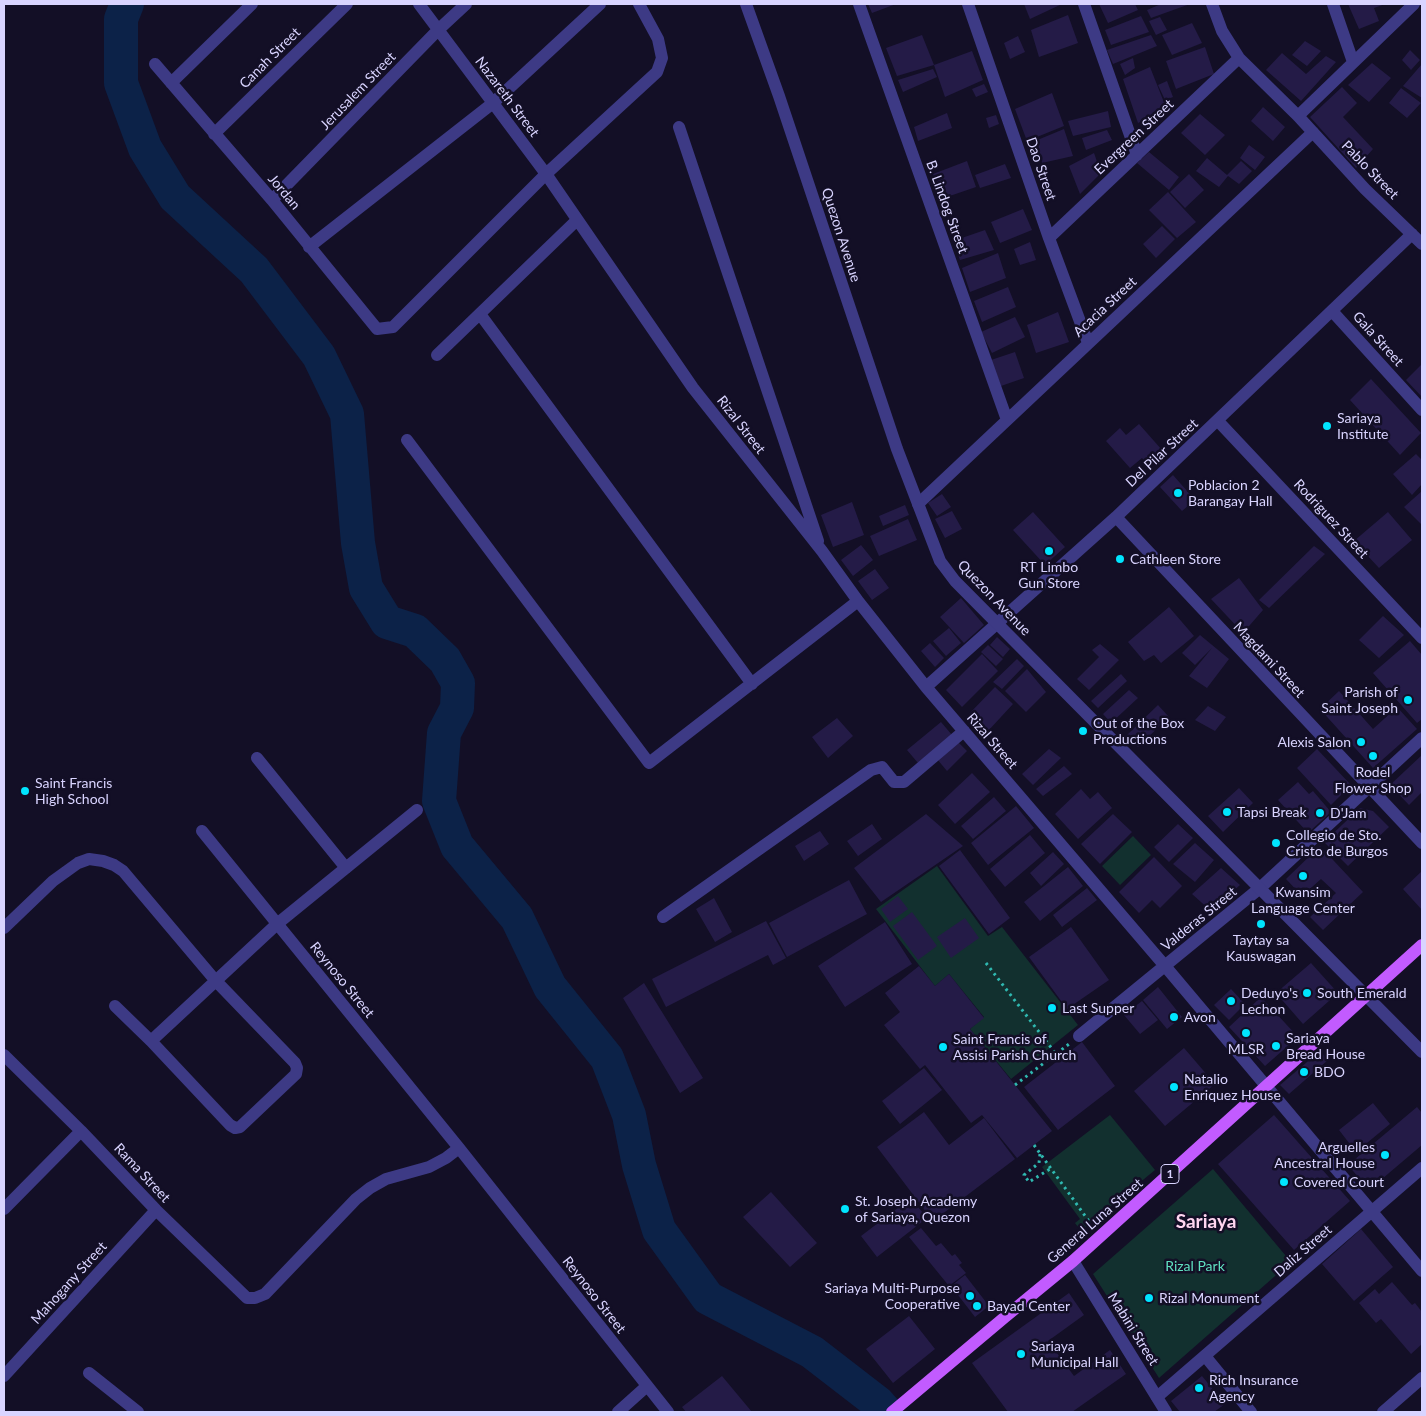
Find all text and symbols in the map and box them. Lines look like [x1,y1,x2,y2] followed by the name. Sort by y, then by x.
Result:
[236,24,304,92] street label: Canah Street
[317,49,399,133] street label: Jerusalem Street
[471,54,543,140] street label: Nazareth Street
[1091,96,1177,178] street label: Evergreen Street
[1022,135,1060,203] street label: Dao Street
[1338,137,1402,203] street label: Pablo Street
[922,158,972,256] street label: B. Lindog Street
[264,171,304,213] street label: Jordan
[818,186,864,284] street label: Quezon Avenue
[1070,273,1140,341] street label: Acacia Street
[1349,308,1407,370] street label: Gala Street
[713,393,769,457] street label: Rizal Street
[1337,410,1389,442] place label: Sariaya Institute
[1122,415,1202,491] street label: Del Pilar Street
[1321,420,1333,432] marker: Sariaya Institute
[1290,476,1372,562] street label: Rodriguez Street
[1188,477,1273,510] place label: Poblacion 2 Barangay Hall
[1172,487,1184,499] marker: Poblacion 2 Barangay Hall
[1043,545,1055,557] marker: RT Limbo Gun Store
[1130,551,1221,567] place label: Cathleen Store
[1114,553,1126,565] marker: Cathleen Store
[954,557,1034,639] street label: Quezon Avenue
[1018,559,1080,592] place label: RT Limbo Gun Store
[1230,619,1308,701] street label: Magdami Street
[1321,684,1398,716] place label: Parish of Saint Joseph
[1402,694,1414,706] marker: Parish of Saint Joseph
[963,709,1021,773] street label: Rizal Street
[1093,715,1184,748] place label: Out of the Box Productions
[1077,725,1089,737] marker: Out of the Box Productions
[1277,734,1351,750] place label: Alexis Salon
[1355,736,1367,748] marker: Alexis Salon
[1367,750,1379,762] marker: Rodel Flower Shop
[1335,764,1411,796] place label: Rodel Flower Shop
[35,775,112,808] place label: Saint Francis High School
[19,785,31,797] marker: Saint Francis High School
[1237,804,1307,820] place label: Tapsi Break
[1330,805,1367,821] place label: D'Jam
[1221,806,1233,818] marker: Tapsi Break
[1314,807,1326,819] marker: D'Jam
[1286,827,1388,860] place label: Collegio de Sto. Cristo de Burgos
[1270,837,1282,849] marker: Collegio de Sto. Cristo de Burgos
[1297,870,1309,882] marker: Kwansim Language Center
[1158,883,1240,955] street label: Valderas Street
[1251,884,1355,916] place label: Kwansim Language Center
[1255,918,1267,930] marker: Taytay sa Kauswagan
[1226,932,1296,964] place label: Taytay sa Kauswagan
[306,939,378,1021] street label: Reynoso Street
[1241,985,1298,1018] place label: Deduyo's Lechon
[1317,985,1407,1001] place label: South Emerald
[1301,987,1313,999] marker: South Emerald
[1225,995,1237,1007] marker: Deduyo's Lechon
[1062,1000,1134,1016] place label: Last Supper
[1046,1002,1058,1014] marker: Last Supper
[1184,1009,1216,1025] place label: Avon
[1168,1011,1180,1023] marker: Avon
[1240,1027,1252,1039] marker: MLSR
[1286,1030,1365,1062] place label: Sariaya Bread House
[953,1031,1076,1064] place label: Saint Francis of Assisi Parish Church
[1270,1040,1282,1052] marker: Sariaya Bread House
[937,1041,949,1053] marker: Saint Francis of Assisi Parish Church
[1228,1041,1264,1057] place label: MLSR
[1314,1064,1345,1080] place label: BDO
[1298,1066,1310,1078] marker: BDO
[1184,1071,1281,1104] place label: Natalio Enriquez House
[1168,1081,1180,1093] marker: Natalio Enriquez House
[1274,1139,1375,1172] place label: Arguelles Ancestral House
[110,1140,174,1206] street label: Rama Street
[1379,1149,1391,1161] marker: Arguelles Ancestral House
[1161,1164,1179,1184] road number: 1
[1294,1174,1384,1190] place label: Covered Court
[1044,1175,1146,1267] street label: General Luna Street
[1278,1176,1290,1188] marker: Covered Court
[855,1193,977,1226] place label: St. Joseph Academy of Sariaya, Quezon
[839,1203,851,1215] marker: St. Joseph Academy of Sariaya, Quezon
[1176,1211,1236,1233] district label: Sariaya
[1271,1221,1335,1281] street label: Daliz Street
[28,1238,110,1328] street label: Mahogany Street
[559,1253,629,1337] street label: Reynoso Street
[1165,1258,1225,1274] park label: Rizal Park
[824,1280,960,1312] place label: Sariaya Multi-Purpose Cooperative
[964,1290,976,1302] marker: Sariaya Multi-Purpose Cooperative
[1104,1290,1162,1368] street label: Mabini Street
[1159,1290,1259,1306] place label: Rizal Monument
[1143,1292,1155,1304] marker: Rizal Monument
[987,1298,1070,1314] place label: Bayad Center
[971,1300,983,1312] marker: Bayad Center
[1031,1338,1119,1370] place label: Sariaya Municipal Hall
[1015,1348,1027,1360] marker: Sariaya Municipal Hall
[1209,1372,1298,1404] place label: Rich Insurance Agency
[1193,1382,1205,1394] marker: Rich Insurance Agency

